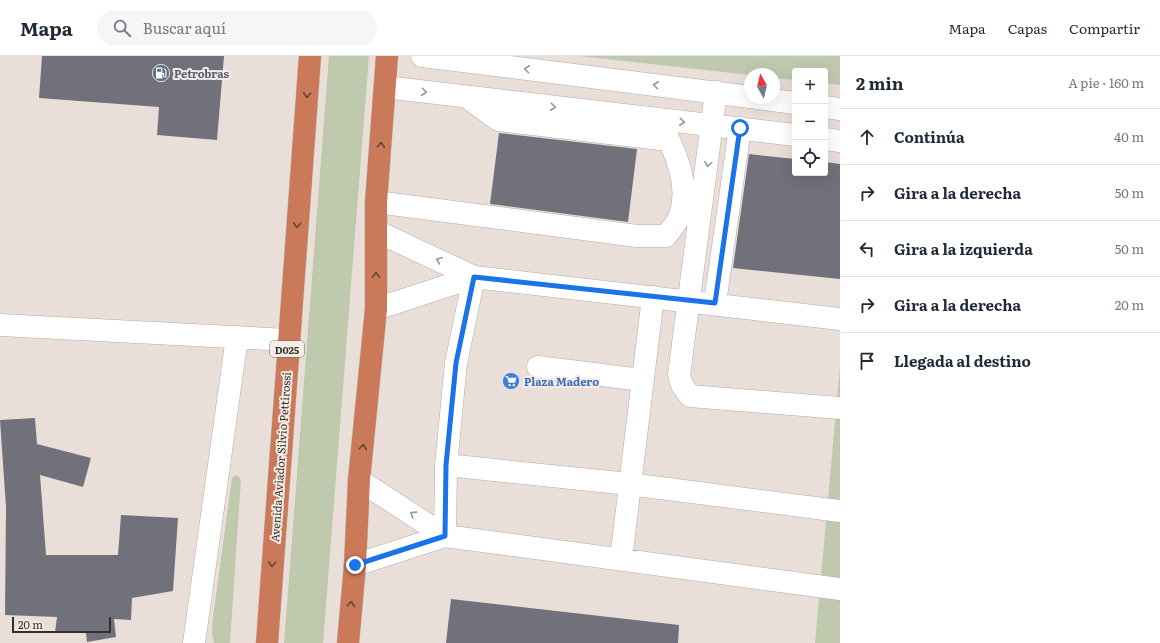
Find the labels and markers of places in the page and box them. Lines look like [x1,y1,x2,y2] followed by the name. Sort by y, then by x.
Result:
[151,63,171,83] fuel station icon: Petrobras
[174,65,230,81] place label: Petrobras
[501,371,521,391] supermarket icon: Plaza Madero
[524,373,599,389] place label: Plaza Madero

